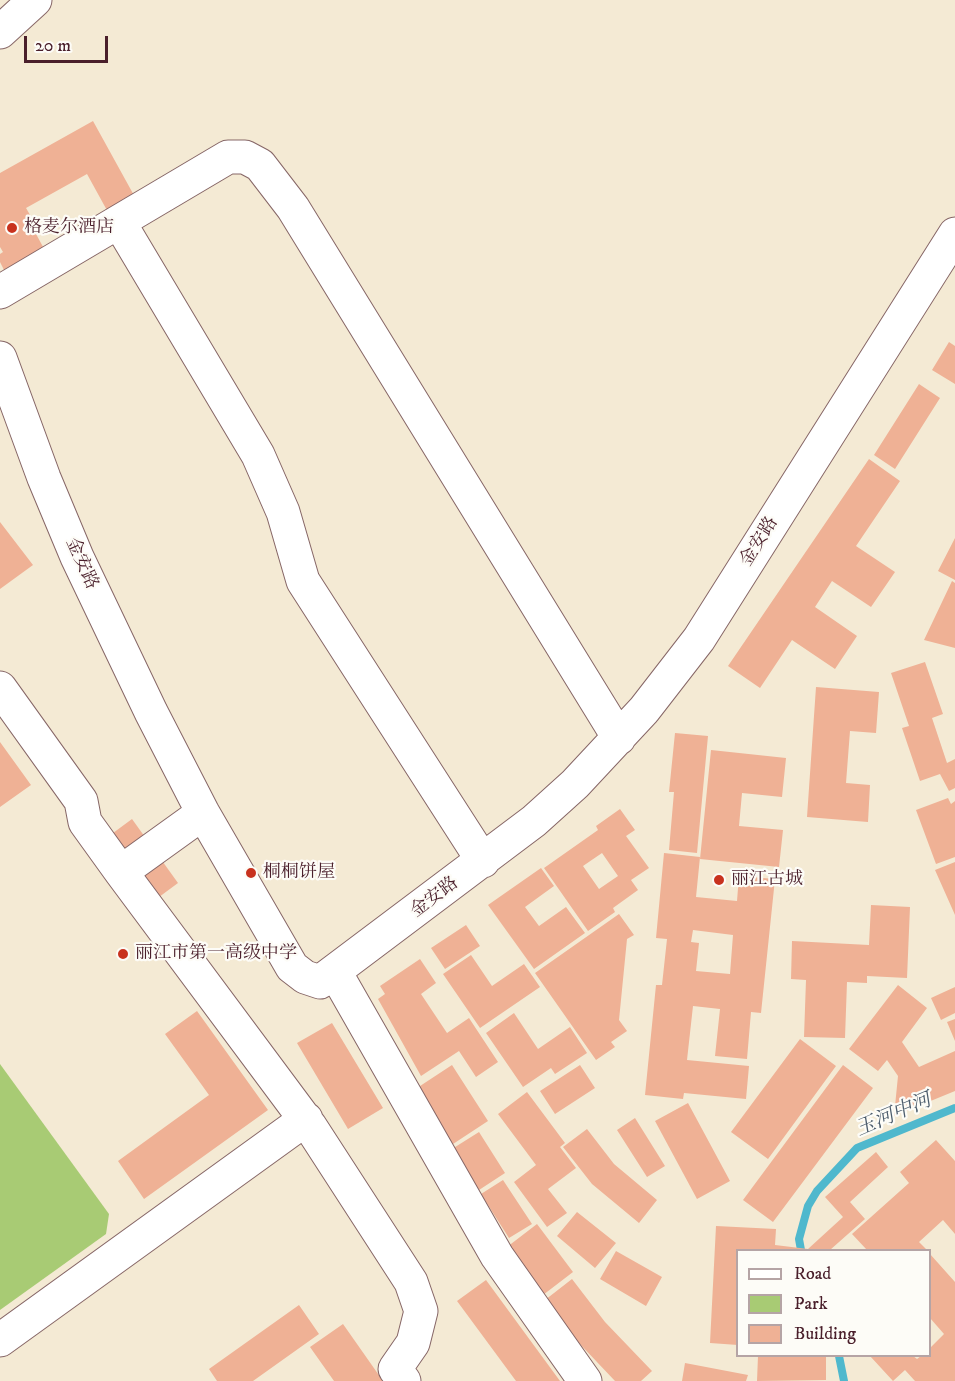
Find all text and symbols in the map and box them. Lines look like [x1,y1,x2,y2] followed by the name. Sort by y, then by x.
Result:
[27,24,111,62] scale bar
[35,35,71,57] text: 20 m
[24,217,114,239] place label: 格麦尔酒店
[5,221,19,235] marker: 格麦尔酒店
[737,513,783,571] street label: 金安路
[60,535,102,593] street label: 金安路
[263,862,335,884] place label: 桐桐饼屋
[244,866,258,880] marker: 桐桐饼屋
[731,869,803,891] place label: 丽江古城
[407,873,463,923] street label: 金安路
[712,873,726,887] marker: 丽江古城
[135,943,297,965] place label: 丽江市第一高级中学
[116,947,130,961] marker: 丽江市第一高级中学
[852,1089,936,1143] water label: 玉河中河
[736,1249,931,1357] legend
[794,1263,831,1285] text: Road
[794,1293,828,1315] text: Park
[794,1323,856,1345] text: Building

